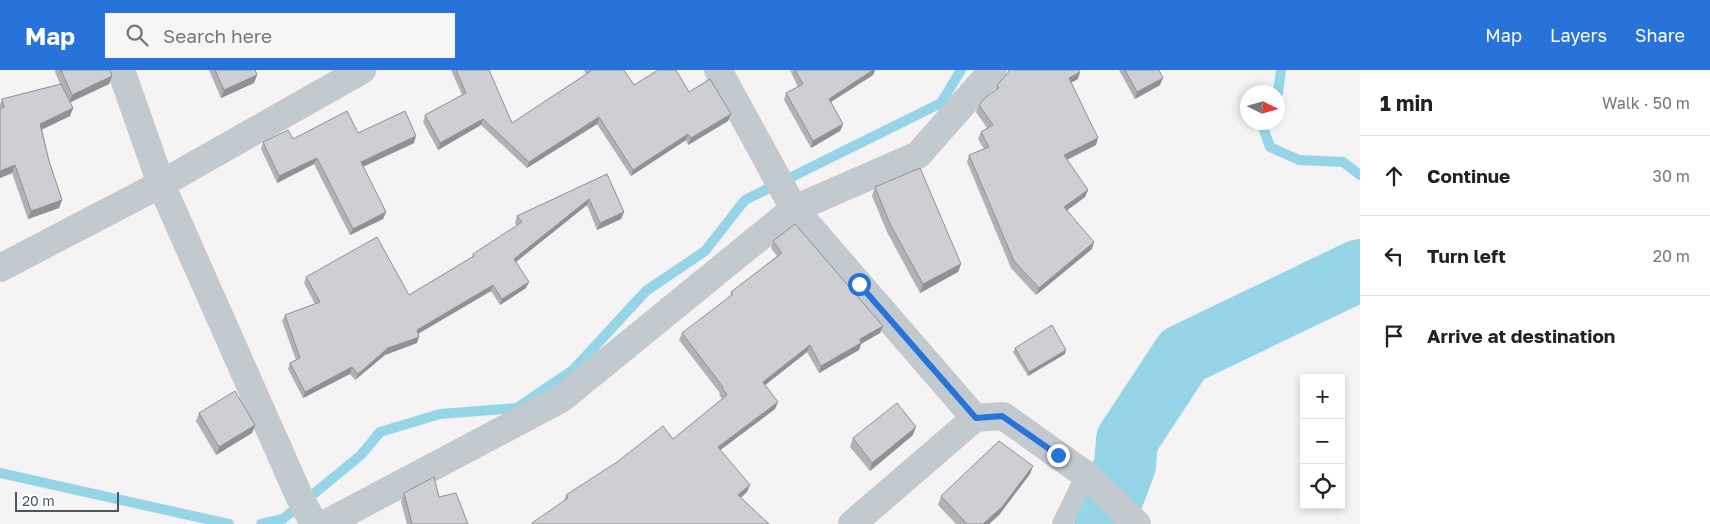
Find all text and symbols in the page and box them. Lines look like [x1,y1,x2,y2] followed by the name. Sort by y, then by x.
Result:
[105,13,455,58] search box
[25,21,75,50] text: Map
[123,21,151,49] icon: search
[163,24,272,47] text: Search here
[1485,24,1522,46] text: Map
[1550,24,1607,46] text: Layers
[1635,24,1685,46] text: Share
[1240,85,1285,130] north arrow
[1380,90,1433,116] text: 1 min
[1602,93,1690,113] text: Walk · 50 m
[1380,162,1408,190] icon: ahead
[1427,164,1510,187] text: Continue
[1653,166,1690,186] text: 30 m
[1380,242,1408,270] icon: left
[1427,244,1506,267] text: Turn left
[1653,246,1690,266] text: 20 m
[848,273,871,296] route start
[1380,322,1408,350] icon: arrive
[1427,324,1615,347] text: Arrive at destination
[1300,374,1345,509] map controls
[1300,374,1345,419] button: +
[1300,419,1345,464] button: −
[1047,444,1070,467] route end
[1300,464,1345,509] button: locate
[15,489,119,512] scale bar
[22,492,55,509] text: 20 m

